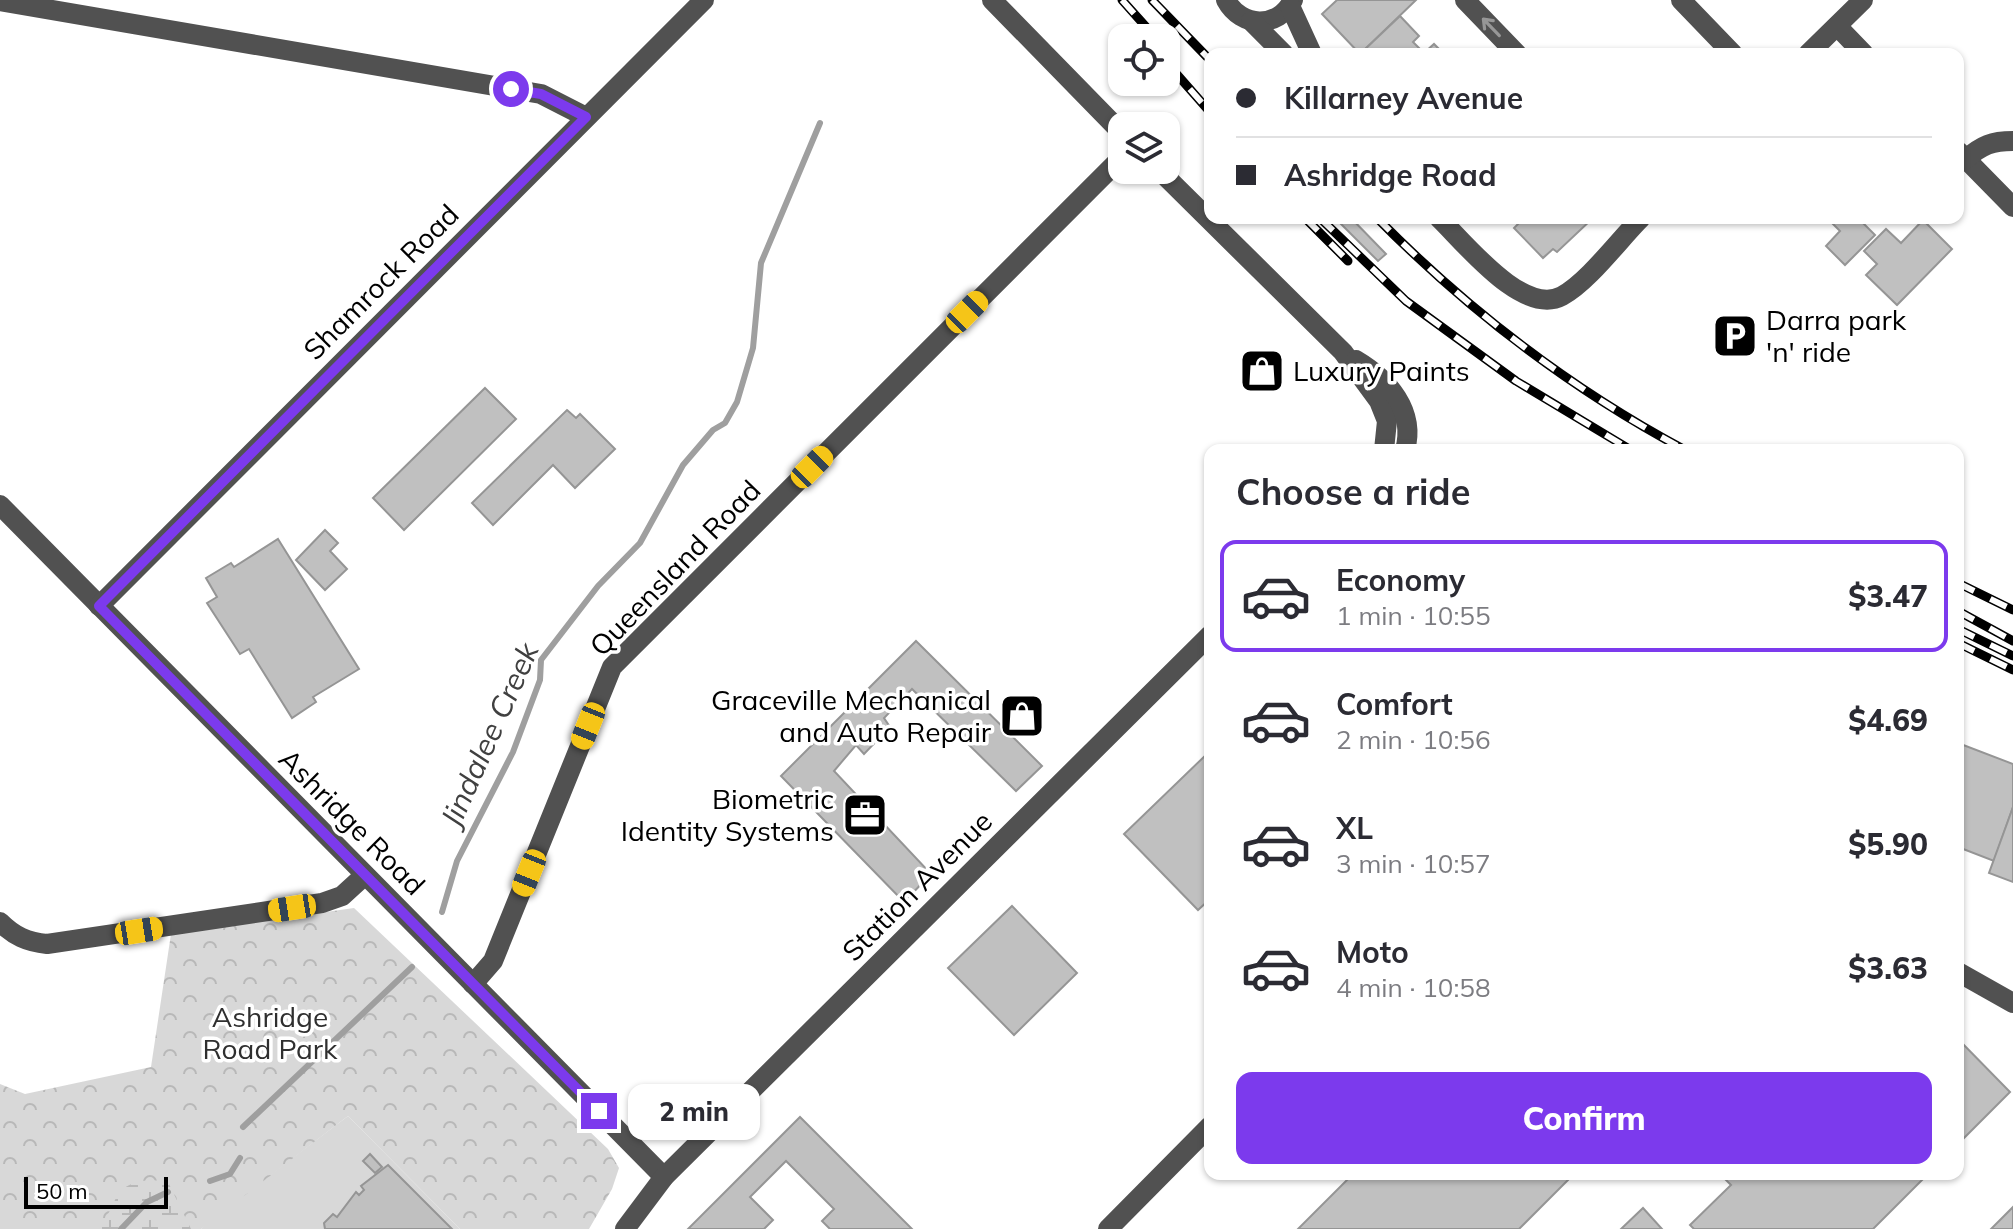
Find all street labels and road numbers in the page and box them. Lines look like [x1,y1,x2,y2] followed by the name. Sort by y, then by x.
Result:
[296,197,466,367] street label: Shamrock Road
[582,472,768,663] street label: Queensland Road
[272,741,433,902] street label: Ashridge Road
[834,803,999,968] street label: Station Avenue

